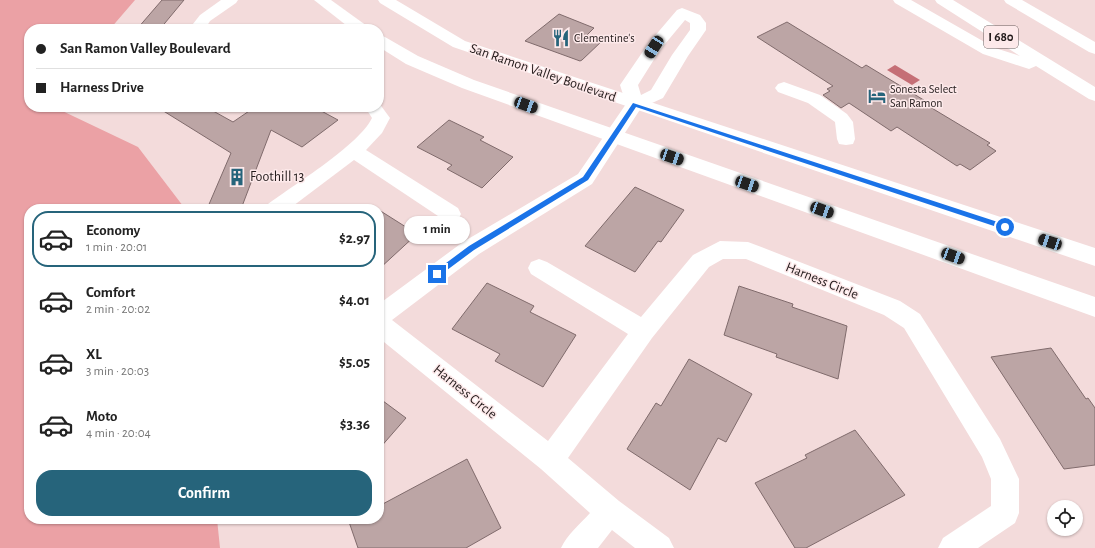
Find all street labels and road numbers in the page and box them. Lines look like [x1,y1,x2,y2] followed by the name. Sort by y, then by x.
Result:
[984,26,1018,48] road number: I 680
[468,41,618,105] street label: San Ramon Valley Boulevard
[784,260,860,302] street label: Harness Circle
[431,362,499,422] street label: Harness Circle

